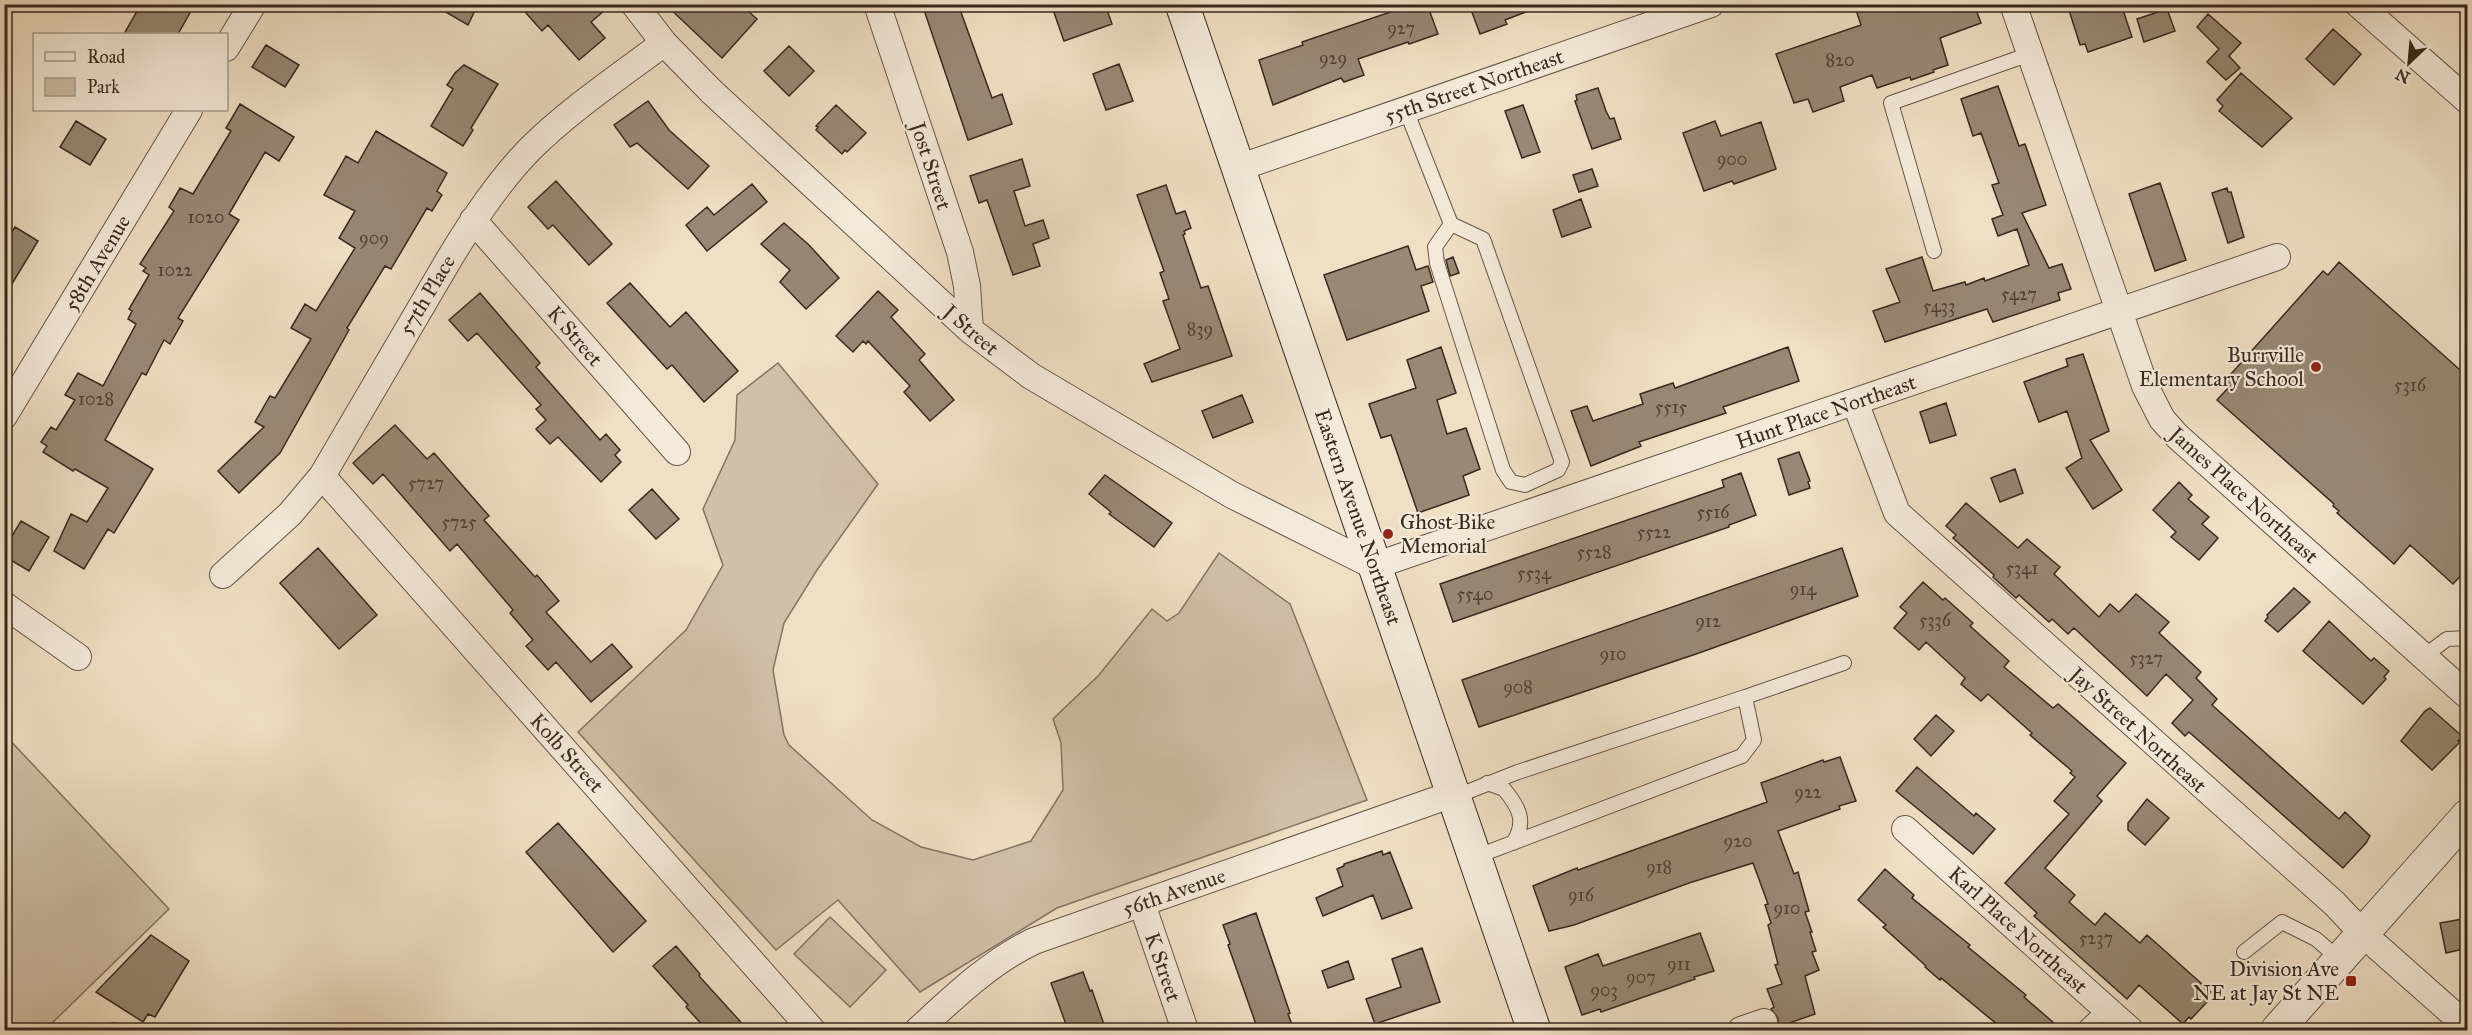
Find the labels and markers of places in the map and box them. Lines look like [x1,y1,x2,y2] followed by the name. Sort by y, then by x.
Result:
[2139,342,2304,392] place label: Burrville Elementary School
[2309,360,2323,374] marker: Burrville Elementary School
[1400,509,1495,559] place label: Ghost Bike Memorial
[1381,527,1395,541] marker: Ghost Bike Memorial
[2193,956,2339,1006] place label: Division Ave NE at Jay St NE
[2344,974,2358,988] marker: Division Ave NE at Jay St NE

